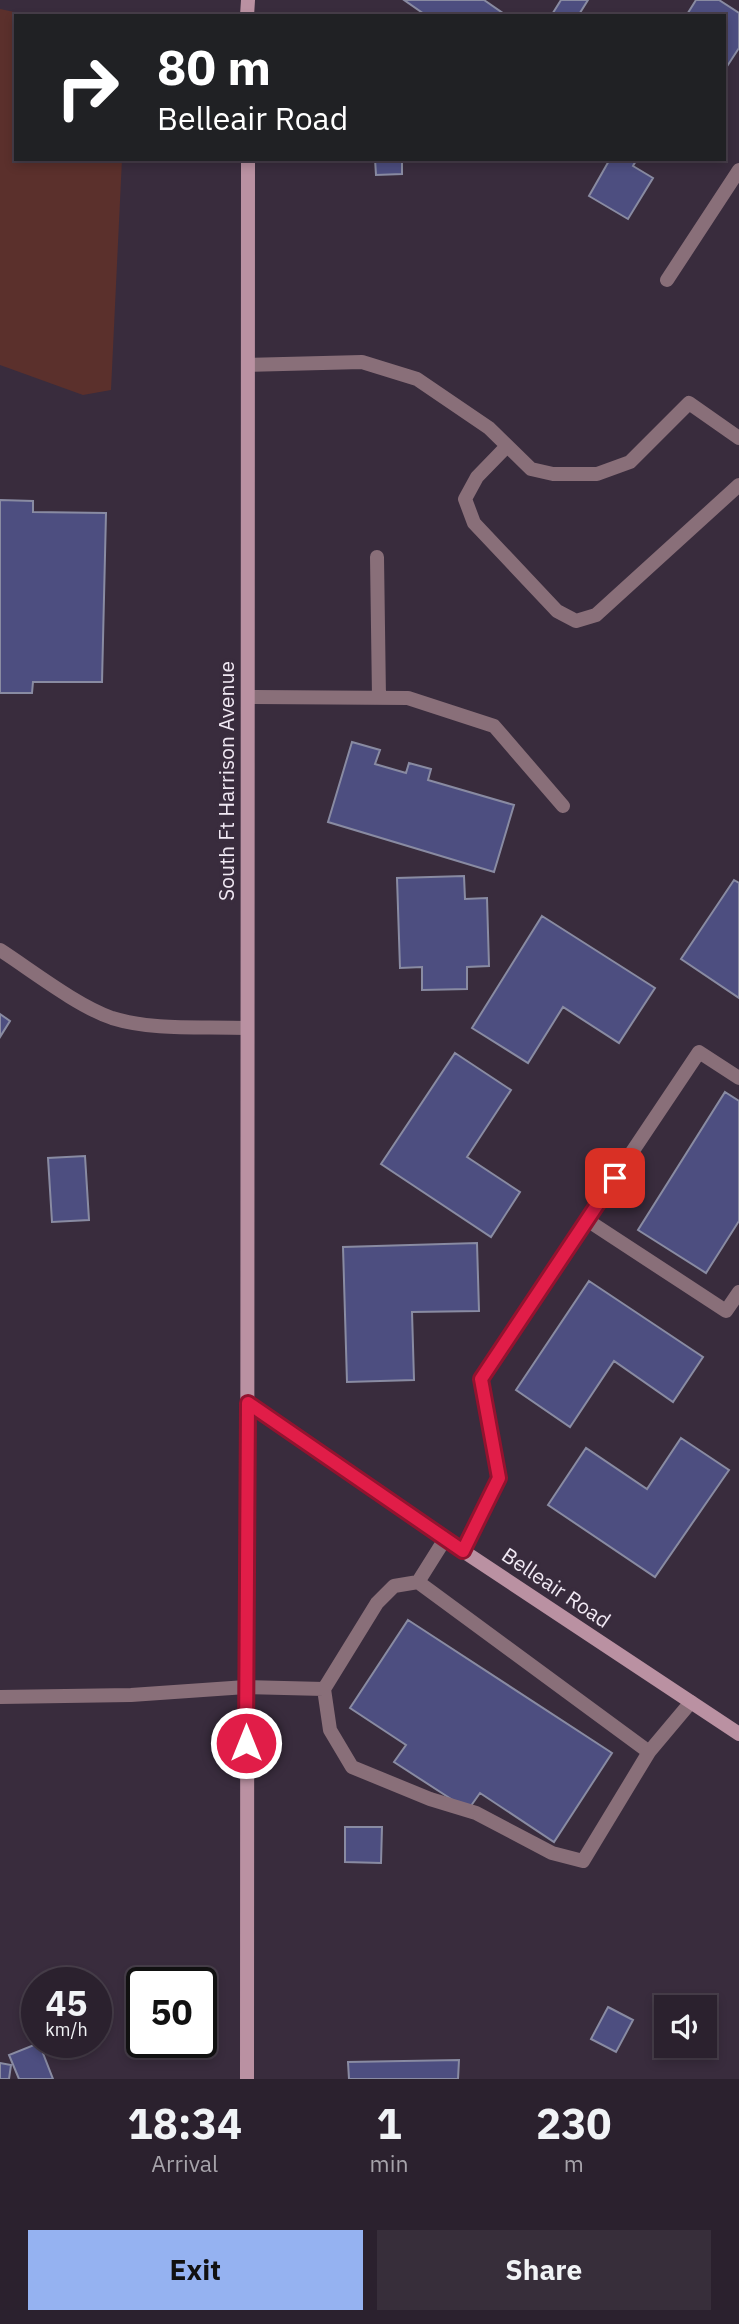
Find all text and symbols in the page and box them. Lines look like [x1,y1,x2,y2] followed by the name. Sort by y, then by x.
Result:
[157,35,271,98] text: 80 m
[42,42,133,133] icon: right
[157,97,348,139] text: Belleair Road
[212,661,240,901] street label: South Ft Harrison Avenue
[585,1148,645,1208] pin
[596,1159,634,1197] icon: arrive
[497,1540,616,1634] street label: Belleair Road
[209,1706,283,1780] position arrow
[126,1967,217,2058] speed limit sign: 50
[45,1980,88,2026] text: 45
[654,1995,717,2058] map controls
[654,1995,717,2058] button: sound
[45,2018,88,2041] text: km/h
[127,2096,242,2151] text: 18:34
[376,2096,402,2151] text: 1
[536,2096,612,2151] text: 230
[151,2148,218,2178] text: Arrival
[370,2148,408,2178] text: min
[564,2148,584,2178] text: m
[28,2230,363,2310] button: Exit
[377,2230,711,2310] button: Share

